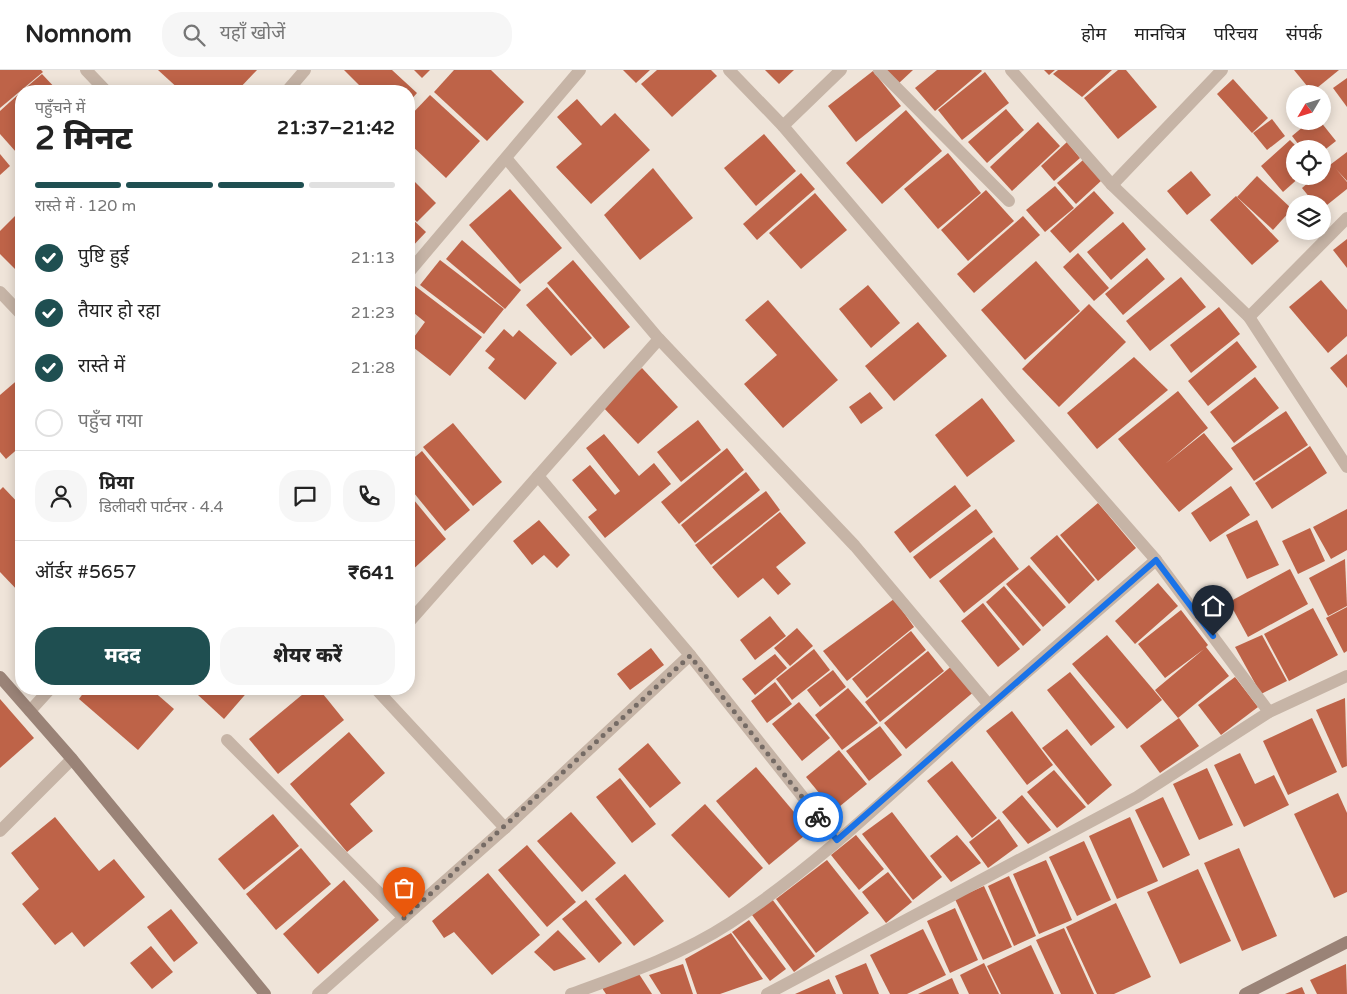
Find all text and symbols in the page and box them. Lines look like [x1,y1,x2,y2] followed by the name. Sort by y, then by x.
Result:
[162,12,512,57] search box
[25,20,132,49] text: Nomnom
[180,21,208,49] icon: search
[220,22,285,44] text: यहाँ खोजें
[1081,23,1106,45] text: होम
[1134,23,1186,45] text: मानचित्र
[1214,23,1258,45] text: परिचय
[1286,23,1322,45] text: संपर्क
[1286,85,1331,130] north arrow
[1286,85,1331,240] map controls
[35,98,85,118] text: पहुँचने में
[277,117,395,139] text: 21:37–21:42
[35,120,132,158] text: 2 मिनट
[1286,140,1331,185] button: locate
[1286,195,1331,240] button: layers
[35,196,136,216] text: रास्ते में · 120 m
[35,244,63,272] icon: check
[78,245,129,267] text: पुष्टि हुई
[351,248,395,268] text: 21:13
[35,299,63,327] icon: check
[78,300,160,322] text: तैयार हो रहा
[351,303,395,323] text: 21:23
[35,354,63,382] icon: check
[78,355,125,377] text: रास्ते में
[351,358,395,378] text: 21:28
[78,410,143,432] text: पहुँच गया
[35,470,87,522] button: person
[279,470,331,522] button: chat
[343,470,395,522] button: phone
[99,472,134,494] text: प्रिया
[99,497,224,517] text: डिलीवरी पार्टनर · 4.4
[35,561,137,583] text: ऑर्डर #5657
[348,562,395,584] text: ₹641
[1192,585,1234,636] pin
[1199,592,1227,620] icon: home
[35,627,210,685] button: मदद
[220,627,395,685] button: शेयर करें
[793,792,843,842] courier
[804,803,832,831] icon: bike
[383,867,425,918] pin
[390,874,418,902] icon: bag

